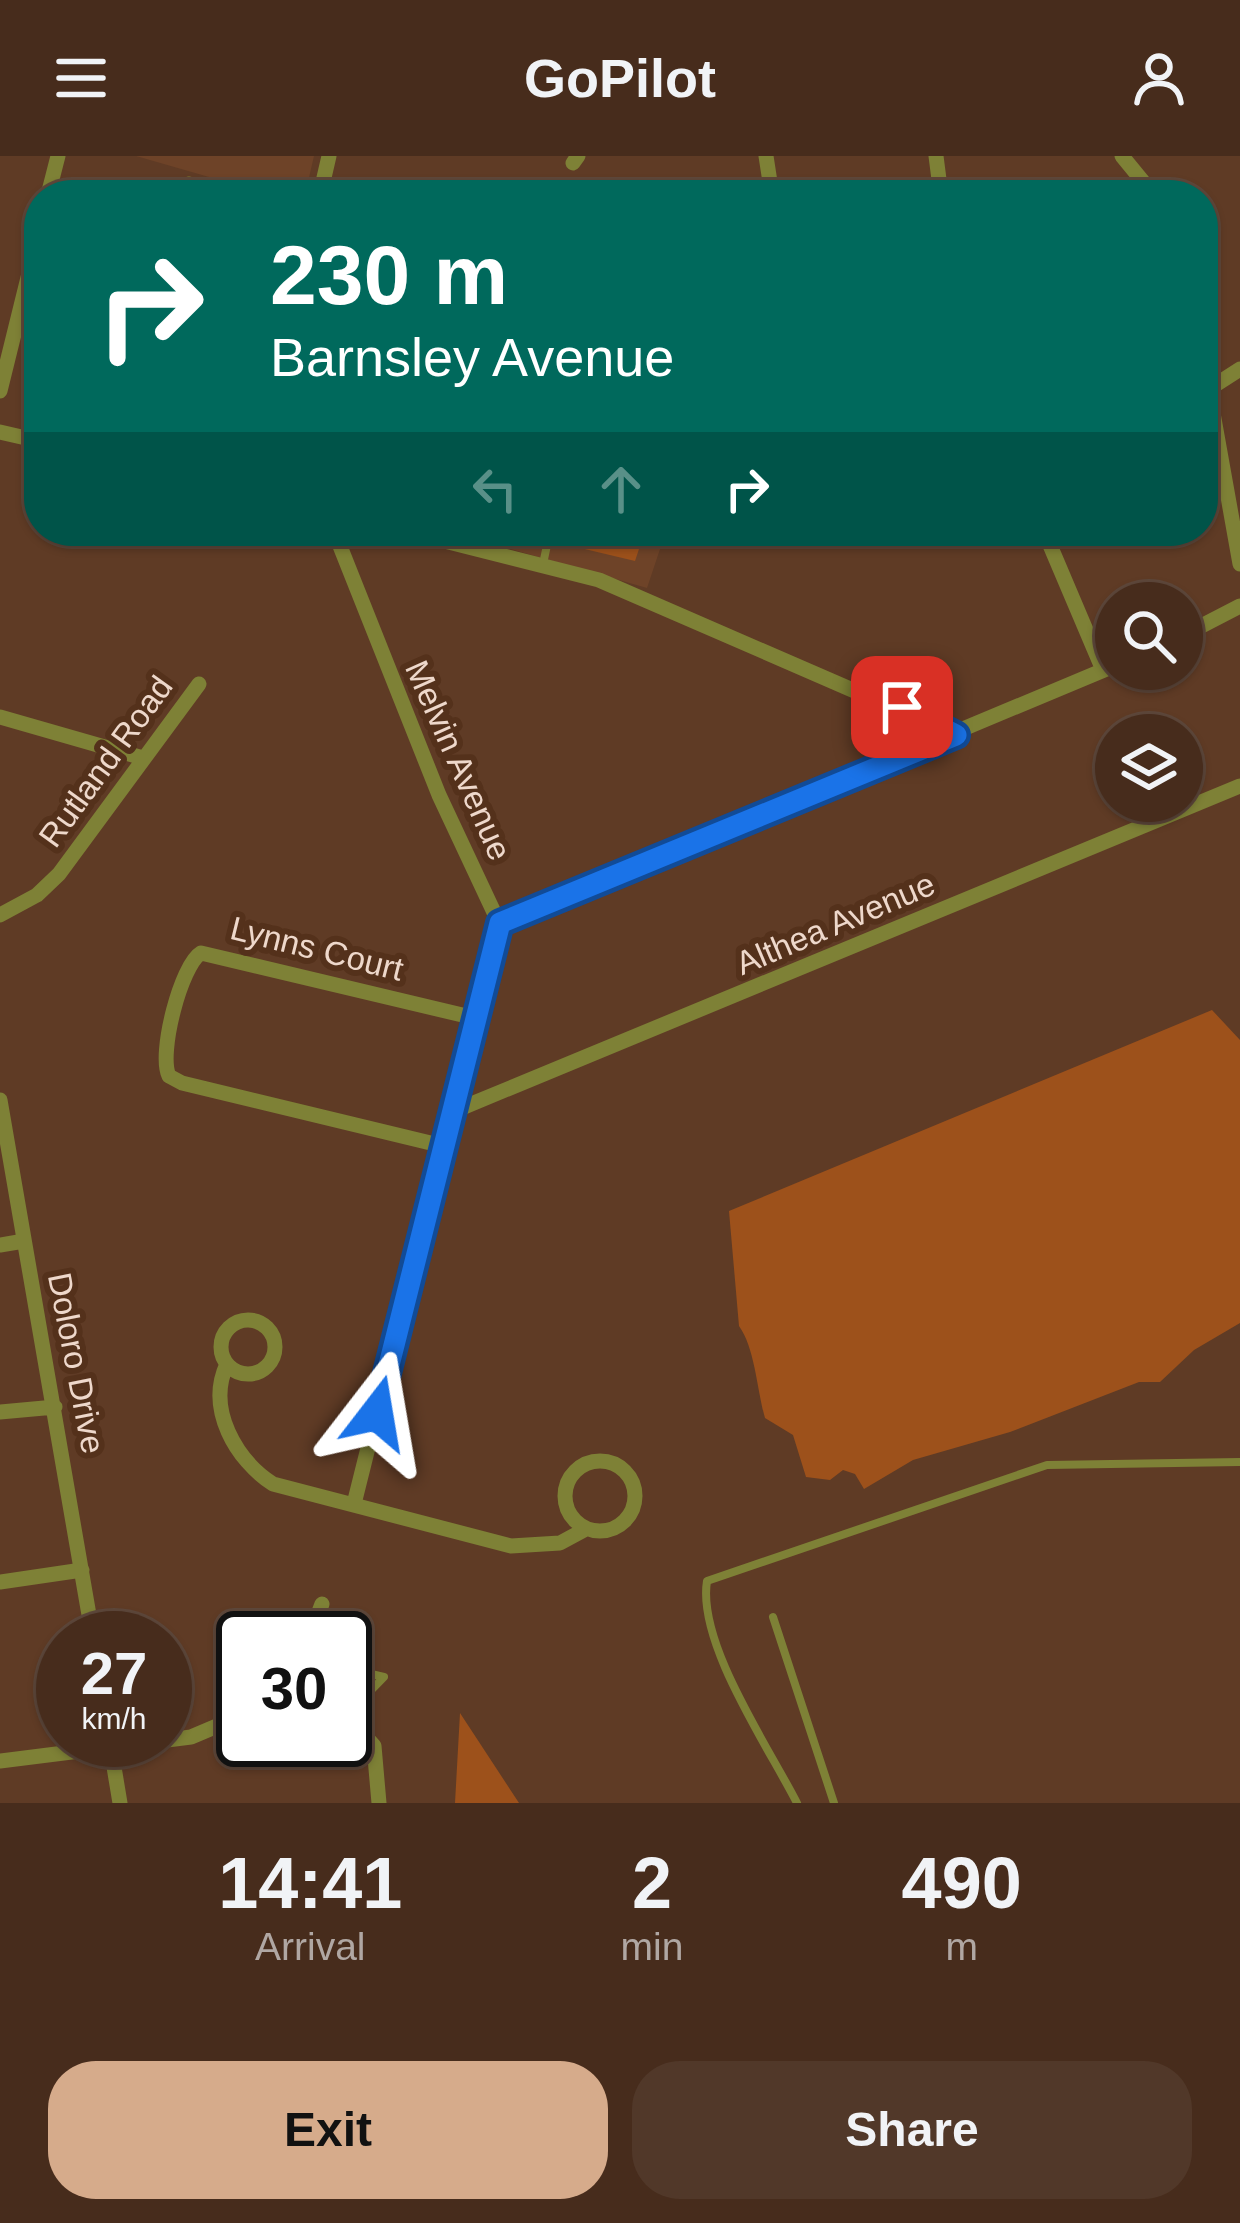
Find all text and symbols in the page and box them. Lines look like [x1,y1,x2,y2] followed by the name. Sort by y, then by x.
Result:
[48,45,114,111] icon: menu
[1126,45,1192,111] icon: person
[524,48,716,108] text: GoPilot
[72,228,228,384] icon: right
[270,228,508,322] text: 230 m
[270,327,674,387] text: Barnsley Avenue
[462,456,528,522] icon: left
[588,456,654,522] icon: ahead
[714,456,780,522] icon: right
[1095,582,1203,822] map controls
[1095,582,1203,690] button: search
[398,655,519,865] street label: Melvin Avenue
[851,656,953,758] pin
[31,669,180,854] street label: Rutland Road
[869,674,935,740] icon: arrive
[1095,714,1203,822] button: layers
[730,865,940,982] street label: Althea Avenue
[227,909,407,988] street label: Lynns Court
[41,1270,112,1457] street label: Doloro Drive
[314,1350,440,1476] position arrow
[216,1611,372,1767] speed limit sign: 30
[81,1640,147,1707] text: 27
[81,1702,147,1735] text: km/h
[218,1843,402,1923] text: 14:41
[632,1843,672,1923] text: 2
[902,1843,1022,1923] text: 490
[255,1925,366,1968] text: Arrival
[621,1925,683,1968] text: min
[945,1925,978,1968] text: m
[48,2061,608,2199] button: Exit
[632,2061,1192,2199] button: Share

